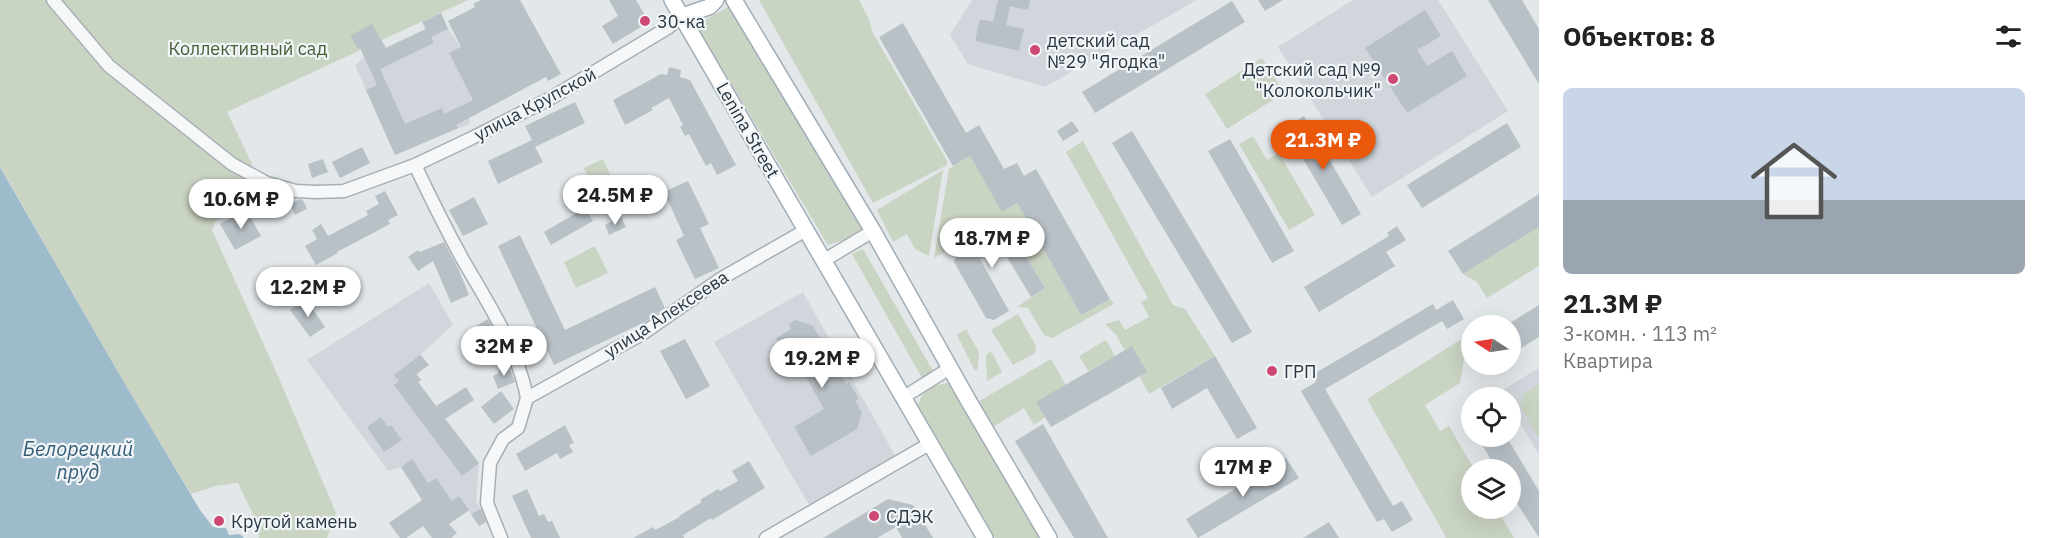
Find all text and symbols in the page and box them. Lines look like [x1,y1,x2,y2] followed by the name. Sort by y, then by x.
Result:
[657,10,706,33] place label: 30-ка
[638,14,652,28] marker: 30-ка
[1563,19,1715,53] text: Объектов: 8
[1992,20,2025,53] icon: filters
[1047,29,1165,73] place label: детский сад №29 "Ягодка"
[169,37,328,60] park label: Коллективный сад
[1028,43,1042,57] marker: детский сад №29 "Ягодка"
[1242,58,1381,102] place label: Детский сад №9 "Колокольчик"
[470,62,600,146] street label: улица Крупской
[1386,72,1400,86] marker: Детский сад №9 "Колокольчик"
[711,78,785,182] street label: Lenina Street
[1268,120,1378,171] pin: 21.3M ₽
[1285,126,1361,153] text: 21.3M ₽
[1740,127,1848,235] icon: home
[560,175,670,226] pin: 24.5M ₽
[186,179,296,230] pin: 10.6M ₽
[577,181,653,208] text: 24.5M ₽
[203,185,279,212] text: 10.6M ₽
[937,218,1047,269] pin: 18.7M ₽
[954,224,1030,251] text: 18.7M ₽
[599,265,733,363] street label: улица Алексеева
[253,267,363,318] pin: 12.2M ₽
[270,273,346,300] text: 12.2M ₽
[1563,286,1662,320] text: 21.3M ₽
[1461,315,1521,375] north arrow
[1461,315,1521,519] map controls
[1563,320,1717,347] text: 3-комн. · 113 m²
[462,326,546,377] pin: 32M ₽
[475,332,533,359] text: 32M ₽
[767,338,877,389] pin: 19.2M ₽
[784,344,860,371] text: 19.2M ₽
[1563,347,1653,374] text: Квартира
[1284,360,1316,383] place label: ГРП
[1265,364,1279,378] marker: ГРП
[1461,387,1521,447] button: locate
[23,435,133,485] water label: Белорецкий пруд
[1201,447,1285,498] pin: 17M ₽
[1214,453,1272,480] text: 17M ₽
[1461,459,1521,519] button: layers
[886,505,934,528] place label: СДЭК
[867,509,881,523] marker: СДЭК
[231,510,357,533] place label: Крутой камень
[212,514,226,528] marker: Крутой камень

